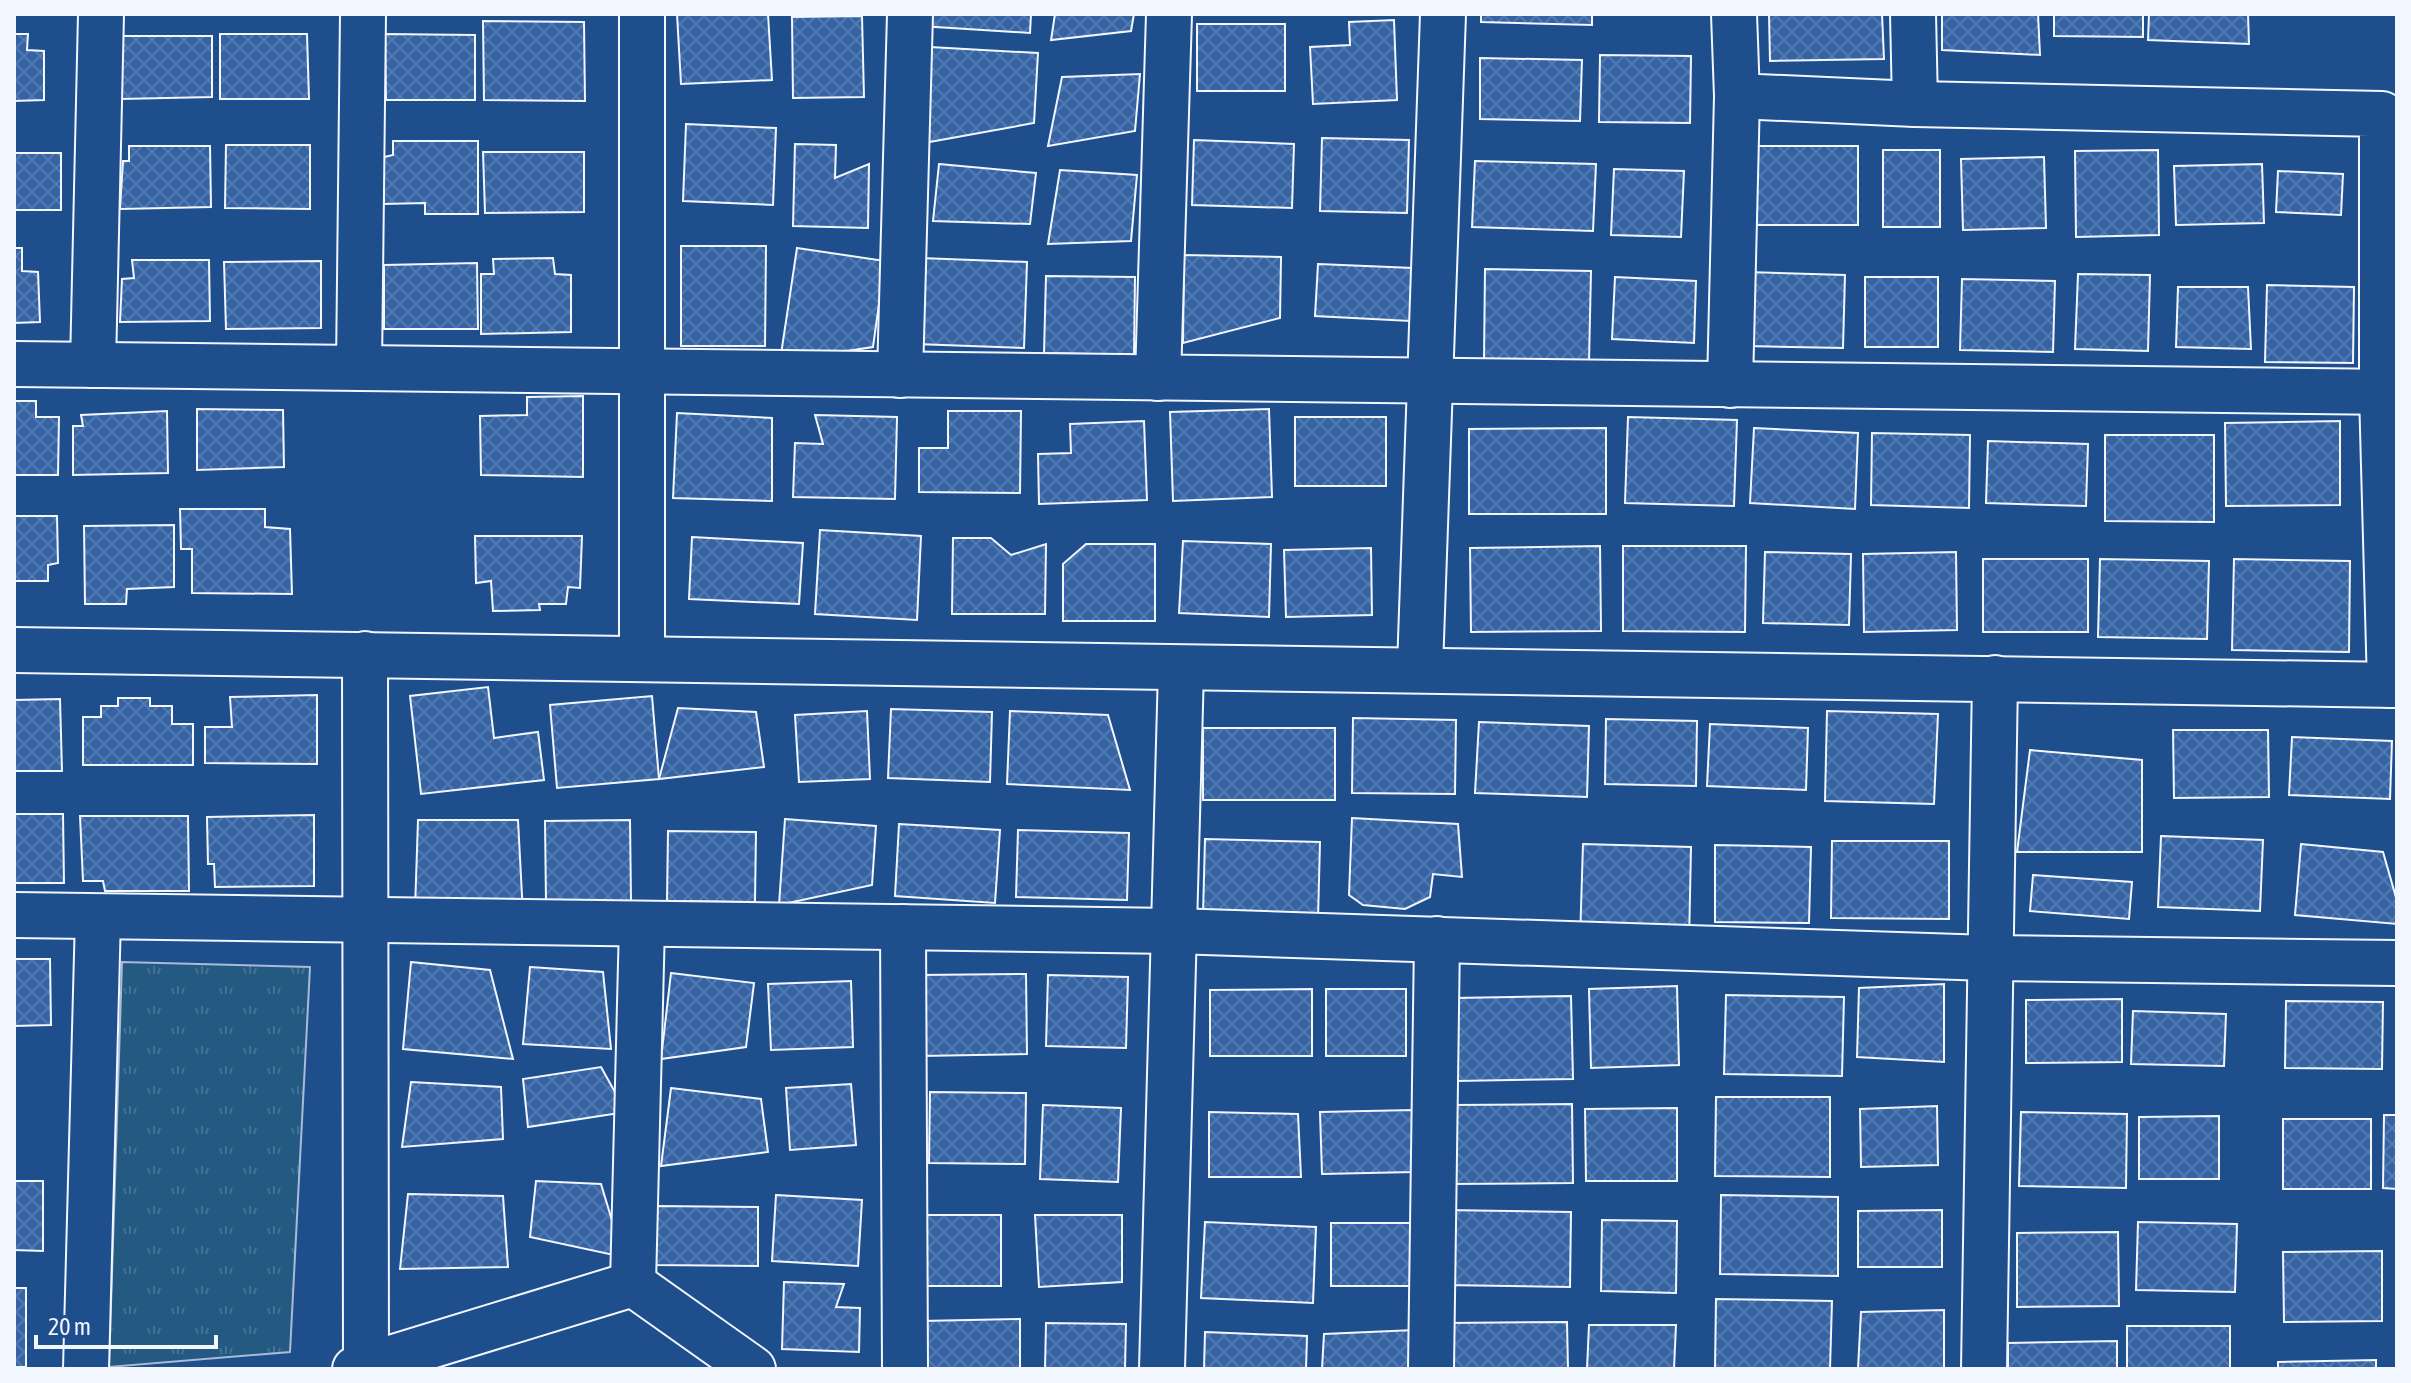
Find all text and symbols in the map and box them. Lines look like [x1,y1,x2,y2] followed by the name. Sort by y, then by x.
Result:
[36,1299,216,1349] scale bar
[48,1313,91,1340] text: 20 m

